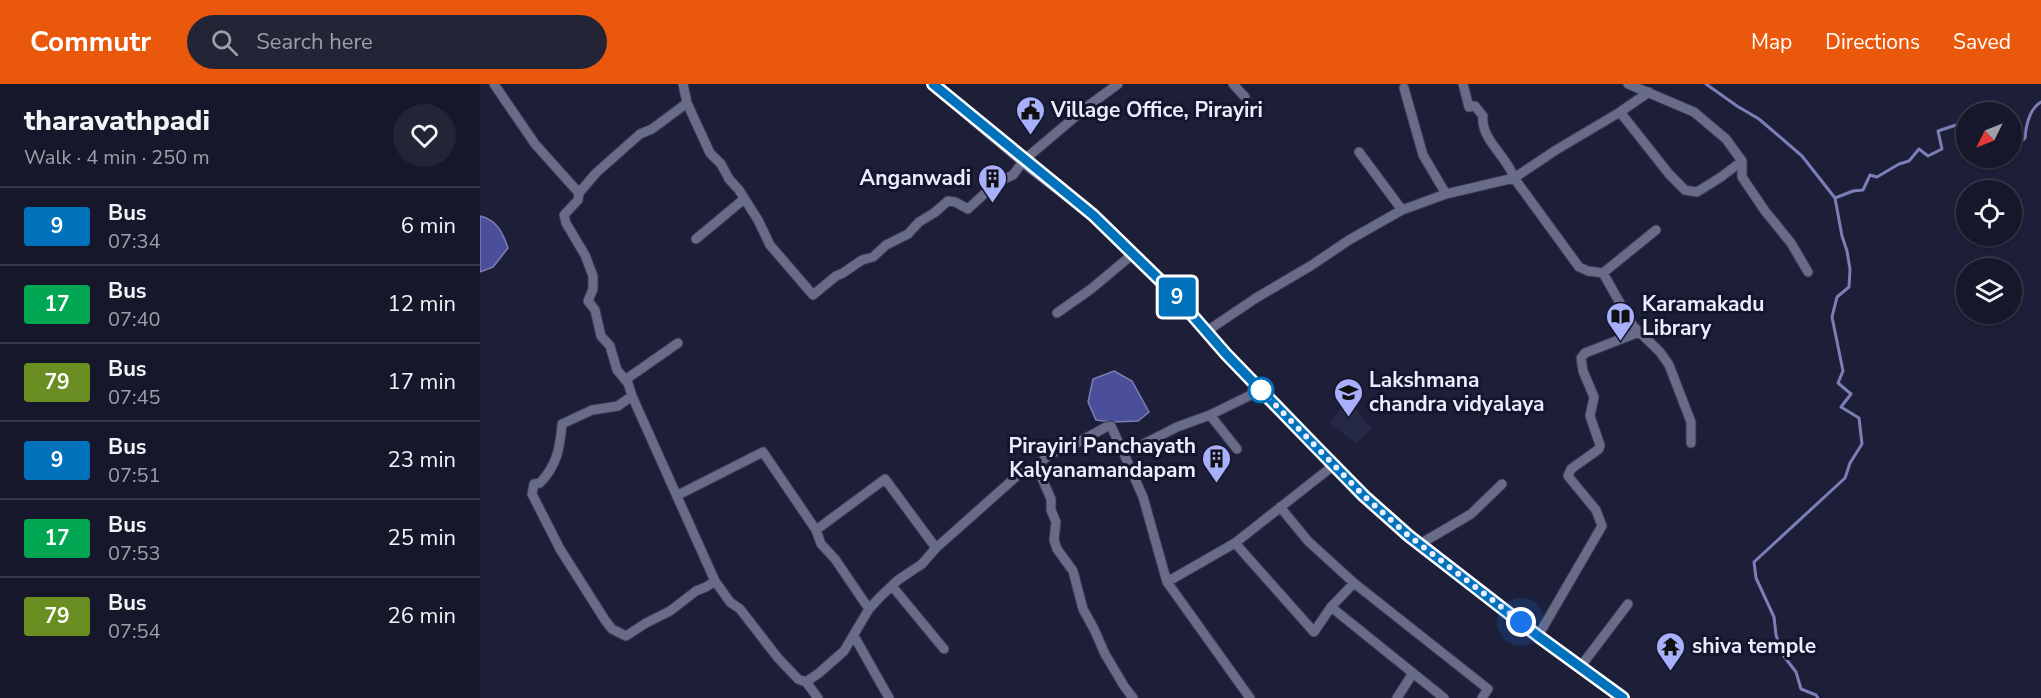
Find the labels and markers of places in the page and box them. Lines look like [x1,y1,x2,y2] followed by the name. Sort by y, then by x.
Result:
[1014,94,1046,136] public building icon: Village Office, Pirayiri
[1050,96,1263,124] place label: Village Office, Pirayiri
[976,162,1008,204] building icon: Anganwadi
[860,164,971,192] place label: Anganwadi
[1642,290,1764,342] place label: Karamakadu Library
[1605,300,1637,342] library icon: Karamakadu Library
[1369,366,1545,418] place label: Lakshmana chandra vidyalaya
[1332,376,1364,418] school or university icon: Lakshmana chandra vidyalaya
[1248,377,1274,403] unlabelled marker
[1009,432,1196,484] place label: Pirayiri Panchayath Kalyanamandapam
[1201,442,1233,484] building icon: Pirayiri Panchayath Kalyanamandapam
[1655,630,1687,672] temple icon: shiva temple
[1692,632,1816,660] place label: shiva temple

